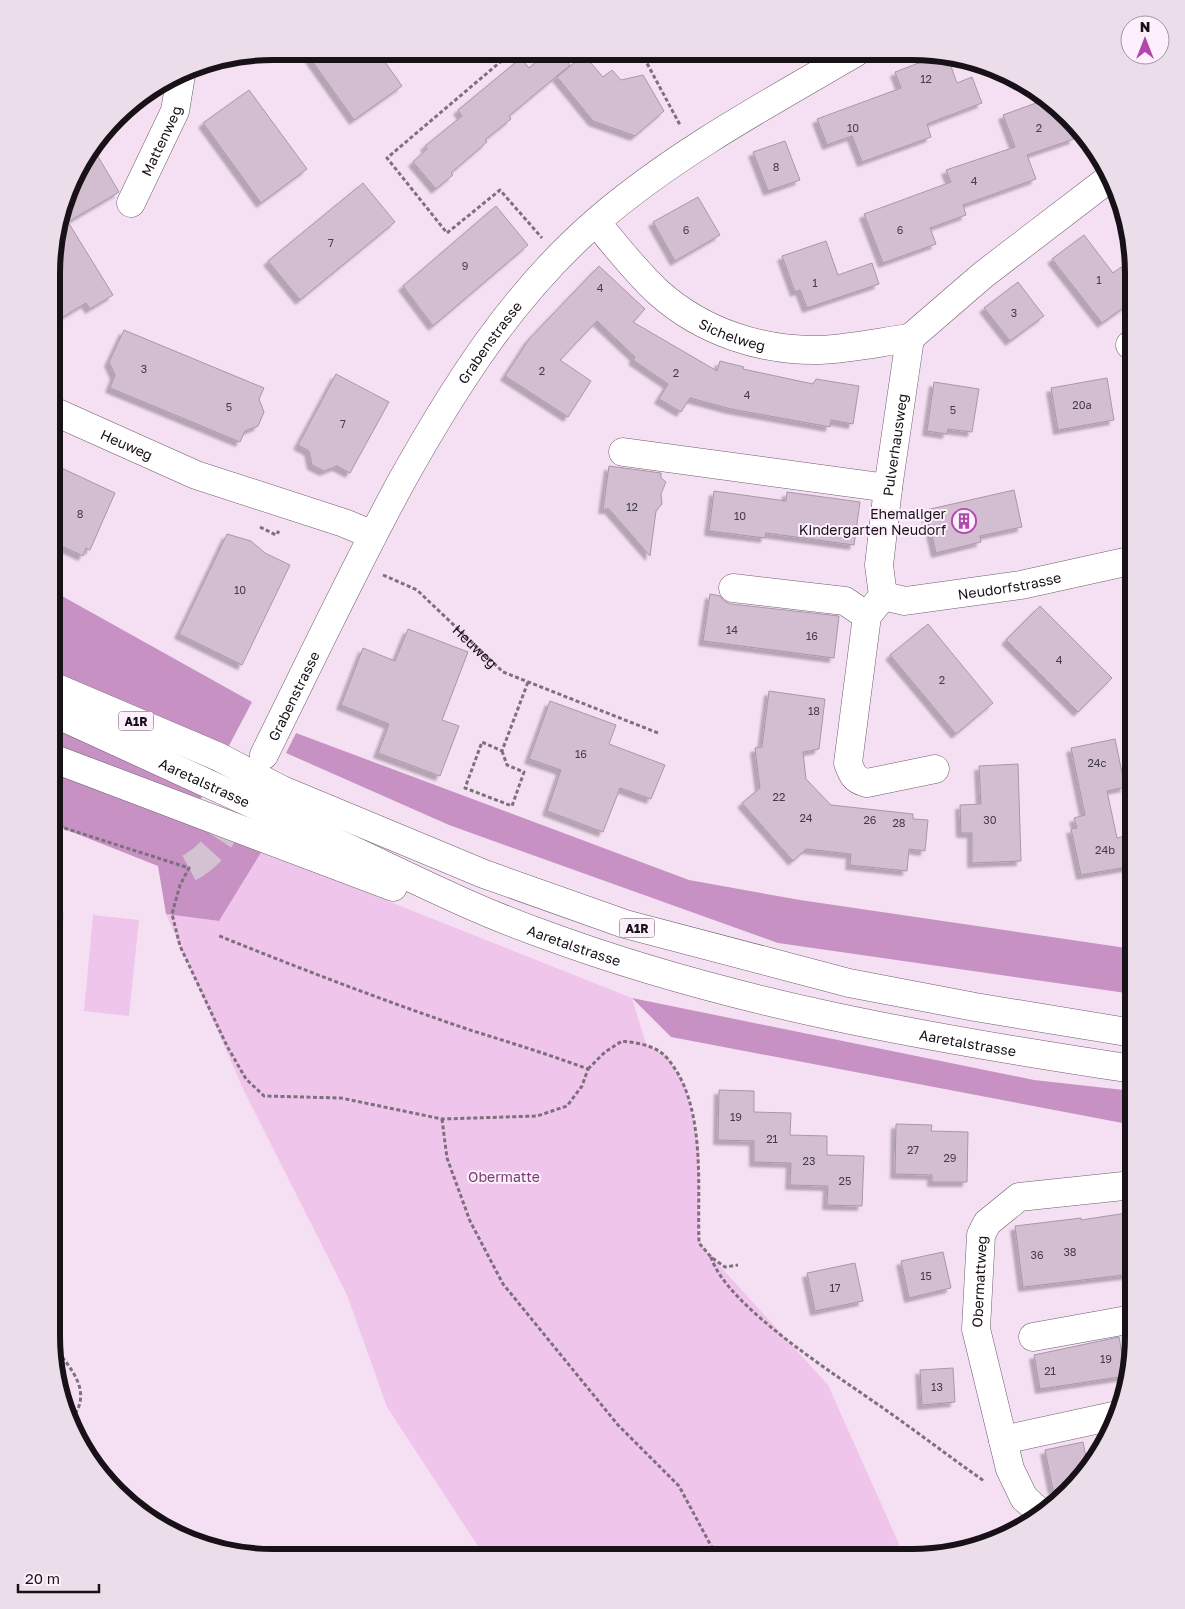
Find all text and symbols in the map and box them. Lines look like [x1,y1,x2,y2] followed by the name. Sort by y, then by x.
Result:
[1120,15,1170,65] north arrow
[1140,18,1150,35] text: N
[920,72,932,85] house number: 12
[137,105,184,178] street label: Mattenweg
[847,121,859,134] house number: 10
[1036,121,1042,134] house number: 2
[773,160,780,173] house number: 8
[971,174,978,187] house number: 4
[683,223,690,236] house number: 6
[897,223,904,236] house number: 6
[328,236,334,249] house number: 7
[462,259,468,272] house number: 9
[1096,273,1102,286] house number: 1
[812,276,818,289] house number: 1
[597,281,604,294] house number: 4
[454,297,525,387] street label: Grabenstrasse
[1011,306,1017,319] house number: 3
[696,314,767,353] street label: Sichelweg
[141,362,147,375] house number: 3
[539,364,545,377] house number: 2
[673,366,679,379] house number: 2
[744,388,751,401] house number: 4
[879,392,910,497] street label: Pulverhausweg
[1072,398,1092,411] house number: 20a
[226,400,232,413] house number: 5
[950,403,956,416] house number: 5
[340,417,346,430] house number: 7
[98,425,156,463] street label: Heuweg
[626,500,638,513] house number: 12
[799,505,947,538] place label: Ehemaliger Kindergarten Neudorf
[77,507,84,520] house number: 8
[951,508,977,534] building icon: Ehemaliger Kindergarten Neudorf
[734,509,746,522] house number: 10
[957,568,1062,602] street label: Neudorfstrasse
[234,583,246,596] house number: 10
[450,621,501,671] street label: Heuweg
[726,623,738,636] house number: 14
[806,629,818,642] house number: 16
[264,648,322,743] street label: Grabenstrasse
[1056,653,1063,666] house number: 4
[939,673,945,686] house number: 2
[808,704,820,717] house number: 18
[118,711,154,730] road number: A1R
[575,747,587,760] house number: 16
[157,754,253,810] street label: Aaretalstrasse
[1087,756,1107,769] house number: 24c
[773,790,785,803] house number: 22
[799,811,813,824] house number: 24
[863,813,877,826] house number: 26
[983,813,997,826] house number: 30
[892,816,906,829] house number: 28
[1095,843,1115,856] house number: 24b
[620,918,654,938] road number: A1R
[525,921,623,969] street label: Aaretalstrasse
[918,1025,1018,1059] street label: Aaretalstrasse
[730,1110,742,1123] house number: 19
[766,1132,778,1145] house number: 21
[907,1143,919,1156] house number: 27
[943,1151,957,1164] house number: 29
[803,1154,815,1167] house number: 23
[468,1168,540,1185] park label: Obermatte
[839,1174,851,1187] house number: 25
[968,1235,989,1328] street label: Obermattweg
[1063,1245,1077,1258] house number: 38
[1030,1248,1044,1261] house number: 36
[920,1269,932,1282] house number: 15
[829,1281,841,1294] house number: 17
[1100,1352,1112,1365] house number: 19
[1044,1364,1056,1377] house number: 21
[931,1380,943,1393] house number: 13
[18,1562,99,1594] scale bar
[25,1569,60,1587] text: 20 m

